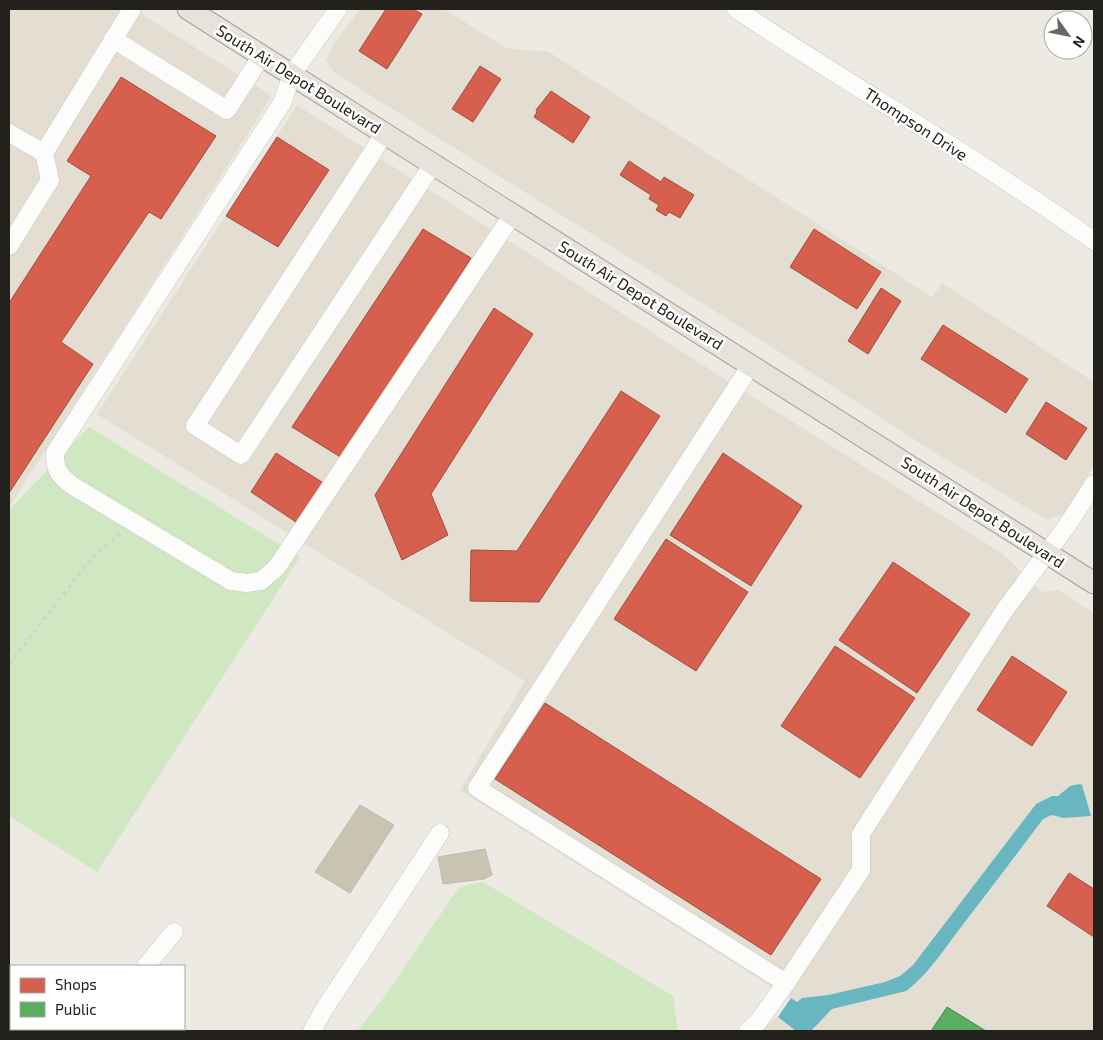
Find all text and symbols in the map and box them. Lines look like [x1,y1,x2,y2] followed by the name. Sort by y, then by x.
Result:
[1043,10,1093,60] north arrow
[213,20,385,137] street label: South Air Depot Boulevard
[1069,33,1089,51] text: N
[861,83,971,164] street label: Thompson Drive
[555,236,727,353] street label: South Air Depot Boulevard
[898,452,1068,571] street label: South Air Depot Boulevard
[10,965,185,1030] legend
[55,975,97,993] text: Shops
[55,1000,96,1018] text: Public

